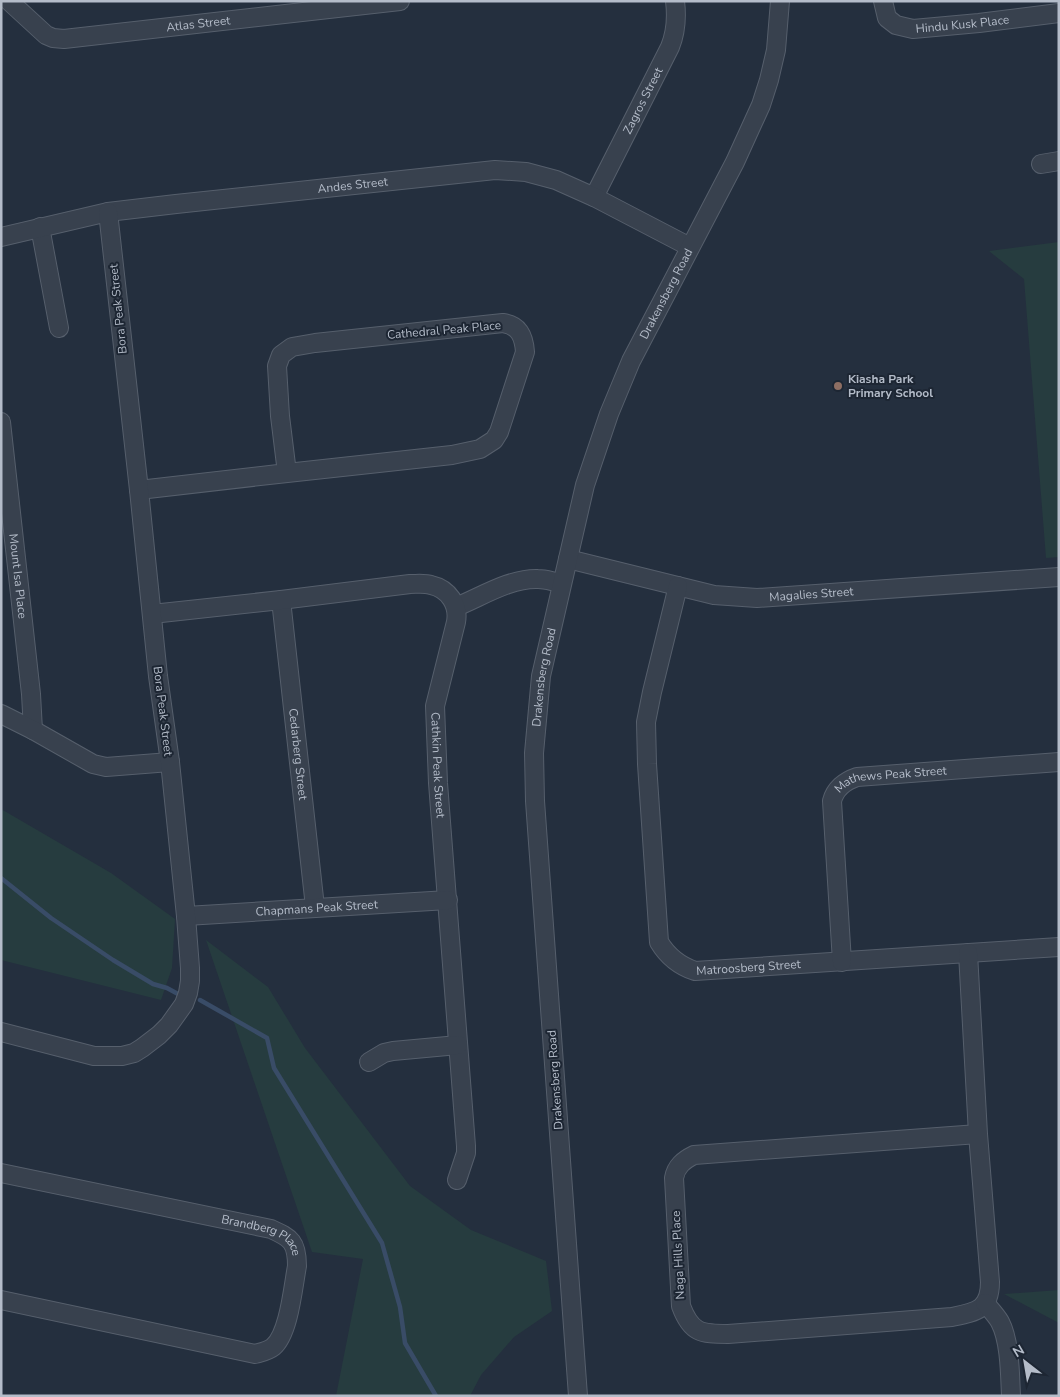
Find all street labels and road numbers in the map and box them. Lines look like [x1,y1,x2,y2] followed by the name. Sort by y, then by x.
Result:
[915,11,1010,37] street label: Hindu Kusk Place
[165,12,232,35] street label: Atlas Street
[619,64,667,137] street label: Zagros Street
[317,173,389,197] street label: Andes Street
[636,246,696,342] street label: Drakensberg Road
[105,262,131,355] street label: Bora Peak Street
[386,317,502,343] street label: Cathedral Peak Place
[5,533,31,619] street label: Mount Isa Place
[769,583,855,605] street label: Magalies Street
[528,626,560,727] street label: Drakensberg Road
[150,665,177,758] street label: Bora Peak Street
[285,707,311,802] street label: Cedarberg Street
[427,712,449,819] street label: Cathkin Peak Street
[831,762,948,796] street label: Mathews Peak Street
[255,896,379,920] street label: Chapmans Peak Street
[696,956,802,979] street label: Matroosberg Street
[544,1030,566,1130] street label: Drakensberg Road
[668,1210,688,1300] street label: Naga Hills Place
[220,1211,304,1257] street label: Brandberg Place

